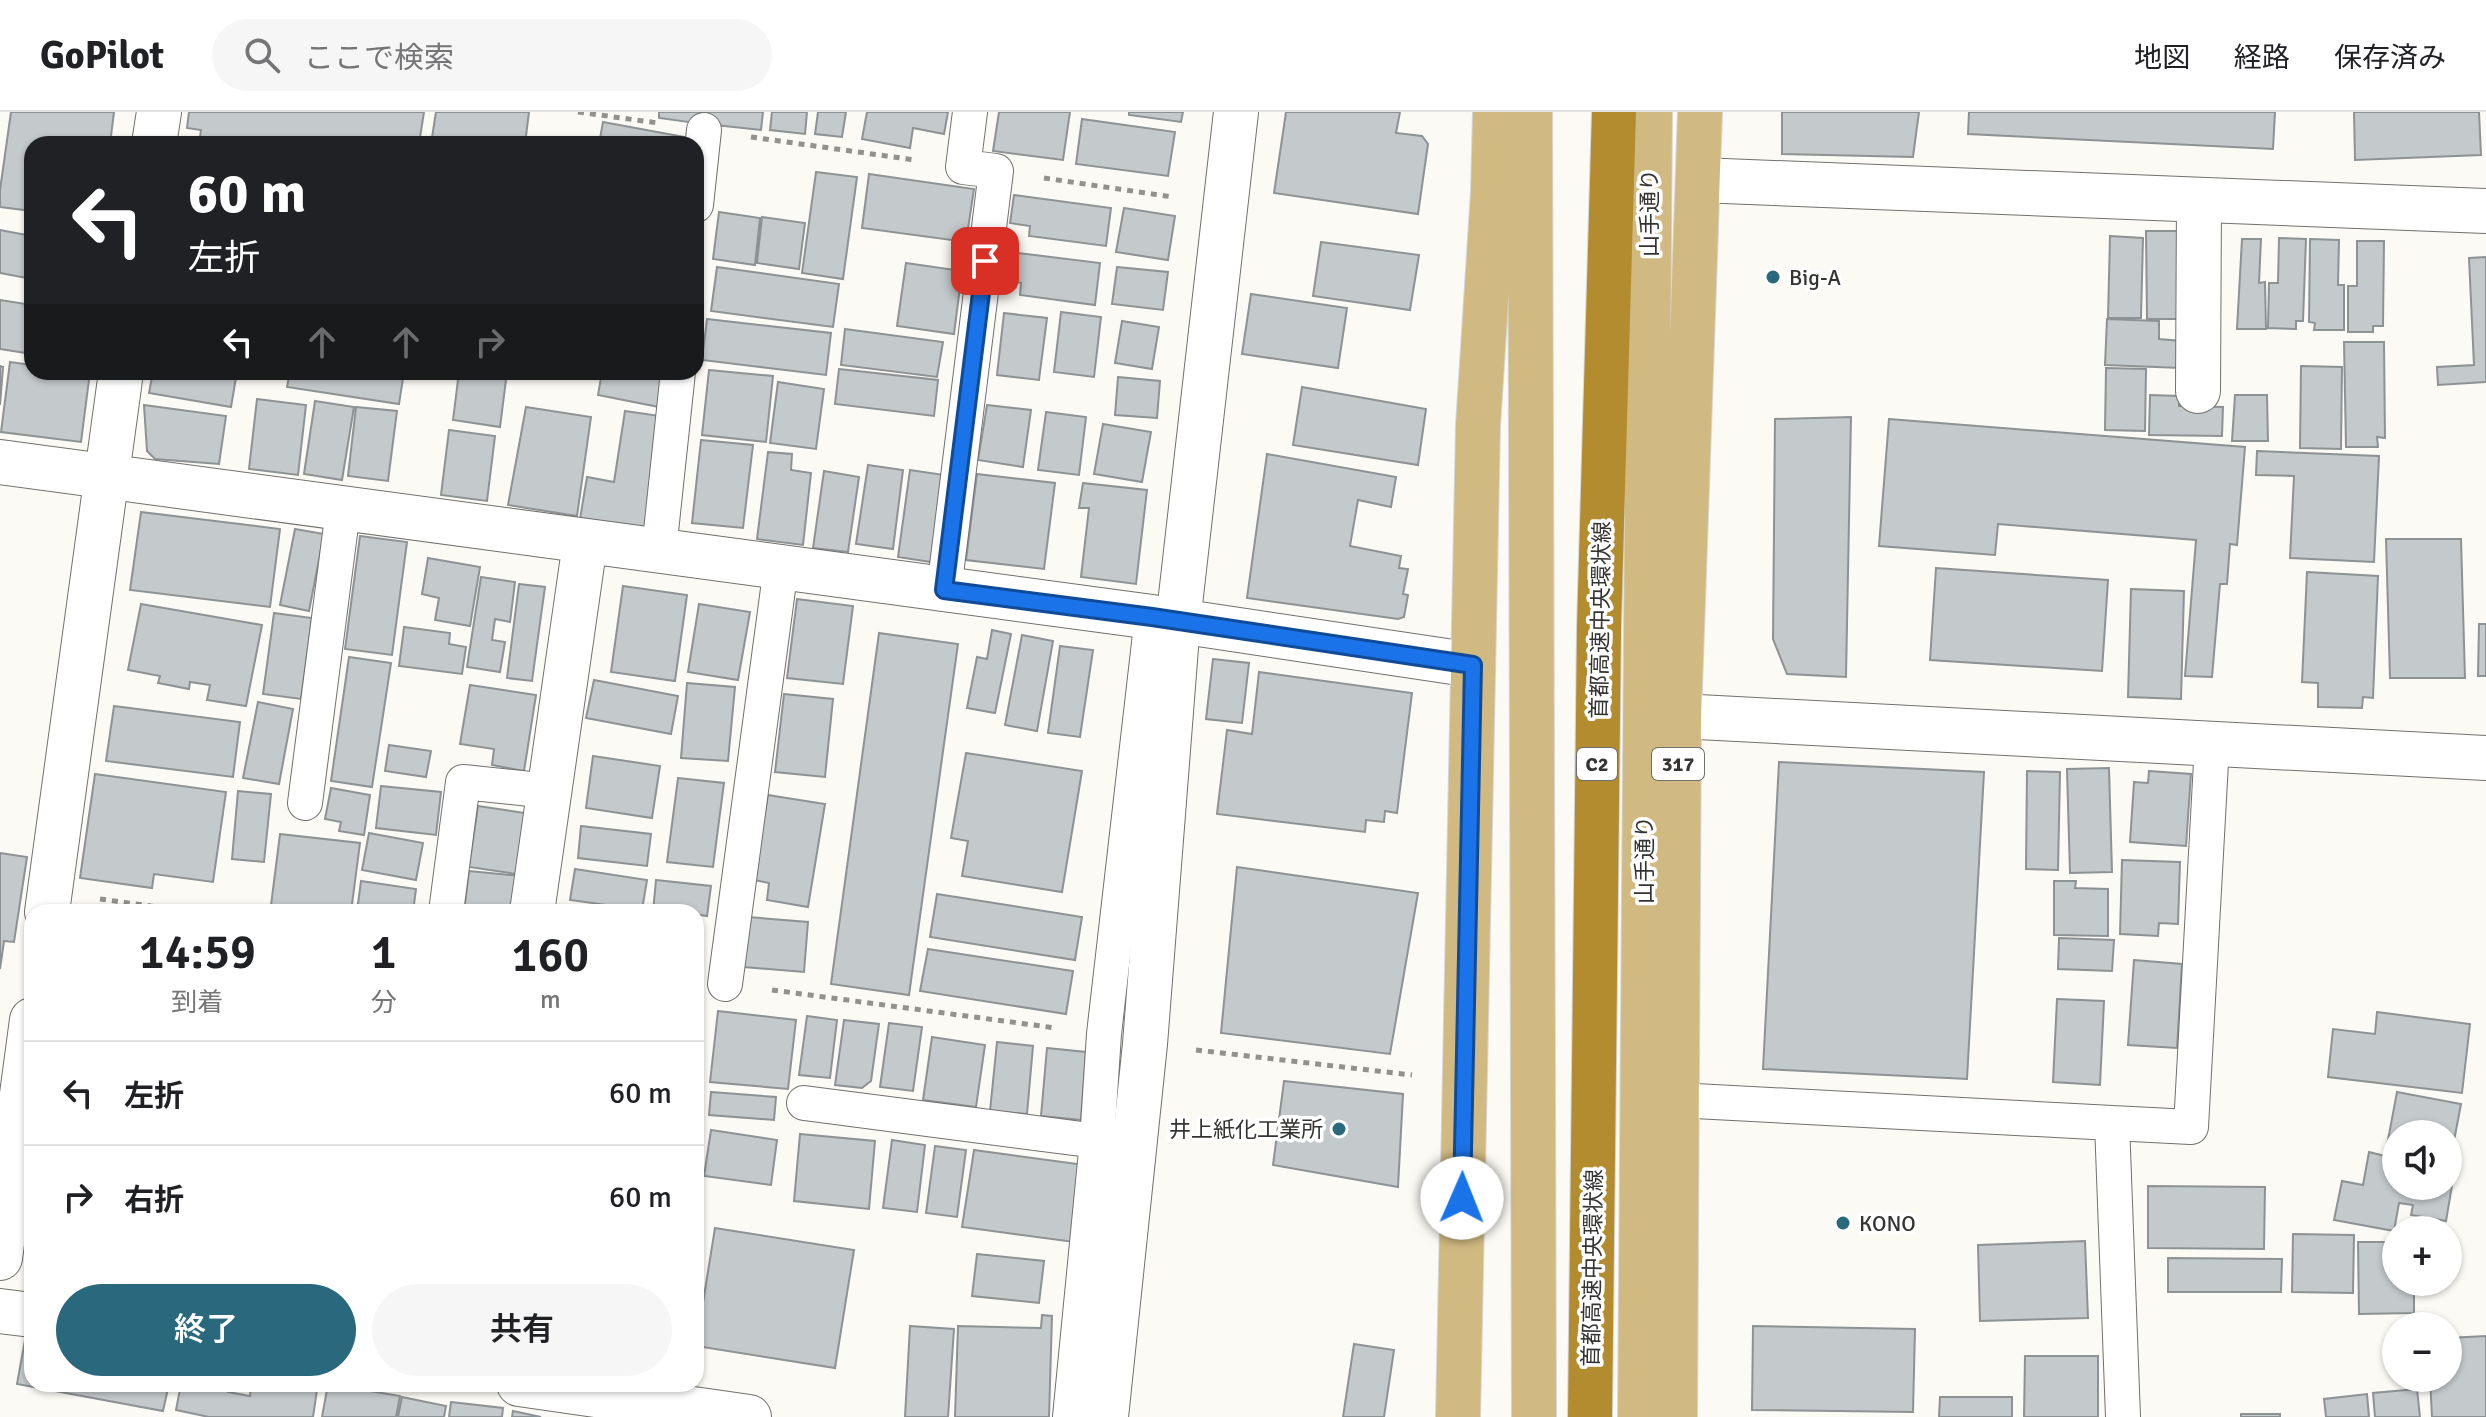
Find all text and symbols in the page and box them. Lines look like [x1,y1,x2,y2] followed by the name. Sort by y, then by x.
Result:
[212,19,772,91] search box
[40,32,164,79] text: GoPilot
[240,33,284,77] icon: search
[304,40,454,77] text: ここで検索
[2134,41,2190,75] text: 地図
[2234,41,2290,75] text: 経路
[2334,41,2446,75] text: 保存済み
[188,159,306,228] text: 60 m
[56,168,160,272] icon: left
[1636,169,1663,257] street label: 山手通り
[951,227,1019,295] pin
[188,236,260,281] text: 左折
[963,239,1007,283] icon: arrive
[1789,264,1842,291] place label: Big-A
[1764,268,1782,286] marker: Big-A
[216,320,260,364] icon: left
[300,320,344,364] icon: ahead
[384,320,428,364] icon: ahead
[468,320,512,364] icon: right
[1585,521,1616,719] street label: 首都高速中央環状線
[1577,748,1617,780] road number: C2
[1652,748,1704,780] road number: 317
[1631,816,1658,904] street label: 山手通り
[139,923,256,982] text: 14:59
[371,923,397,982] text: 1
[511,926,589,985] text: 160
[540,984,561,1016] text: m
[171,987,223,1019] text: 到着
[371,987,397,1019] text: 分
[56,1071,100,1115] icon: left
[609,1075,672,1112] text: 60 m
[124,1078,184,1115] text: 左折
[1169,1116,1323,1143] place label: 井上紙化工業所
[1330,1120,1348,1138] marker: 井上紙化工業所
[2382,1120,2462,1392] map controls
[2382,1120,2462,1200] button: sound
[1420,1156,1504,1240] position arrow
[1577,1169,1608,1367] street label: 首都高速中央環状線
[56,1175,100,1219] icon: right
[609,1179,672,1216] text: 60 m
[124,1182,184,1219] text: 右折
[1859,1210,1916,1237] place label: KONO
[1834,1214,1852,1232] marker: KONO
[2382,1216,2462,1296] button: +
[56,1284,356,1376] button: 終了
[372,1284,672,1376] button: 共有
[2382,1312,2462,1392] button: −

